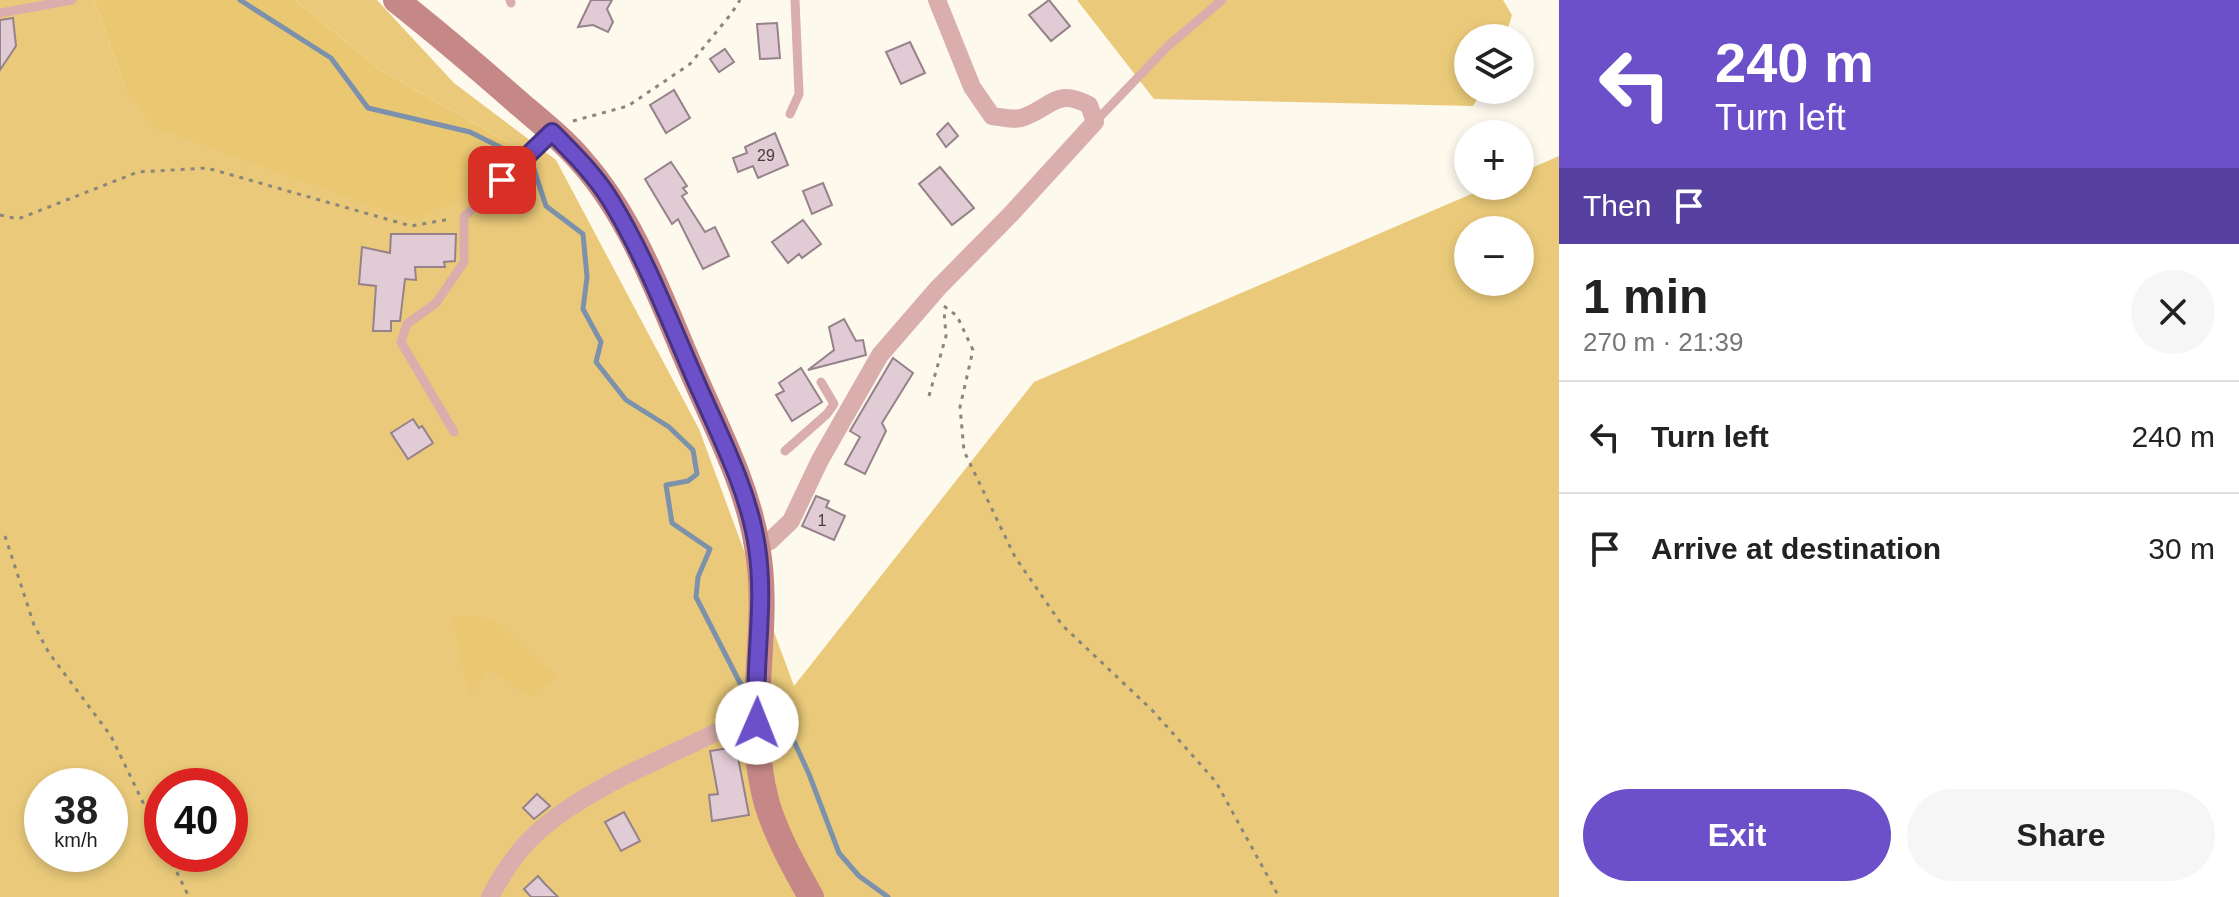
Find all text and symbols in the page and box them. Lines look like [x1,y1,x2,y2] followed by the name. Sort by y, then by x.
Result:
[1454,24,1534,296] map controls
[1454,24,1534,104] button: layers
[1715,31,1874,94] text: 240 m
[1583,32,1687,136] icon: left
[1715,97,1846,138] text: Turn left
[1454,120,1534,200] button: +
[468,146,536,214] pin
[757,147,775,164] house number: 29
[480,158,524,202] icon: arrive
[1667,184,1711,228] icon: arrive
[1583,189,1651,222] text: Then
[1454,216,1534,296] button: −
[1583,270,1708,323] text: 1 min
[2131,270,2215,354] button: close
[1583,327,1743,357] text: 270 m · 21:39
[1583,415,1627,459] icon: left
[1651,420,1769,453] text: Turn left
[2132,420,2215,453] text: 240 m
[818,512,827,529] house number: 1
[1583,527,1627,571] icon: arrive
[1651,532,1941,565] text: Arrive at destination
[2148,532,2215,565] text: 30 m
[715,681,799,765] position arrow
[144,768,248,872] speed limit sign: 40
[54,788,98,832] text: 38
[1583,789,1891,881] button: Exit
[1907,789,2215,881] button: Share
[54,829,98,851] text: km/h

